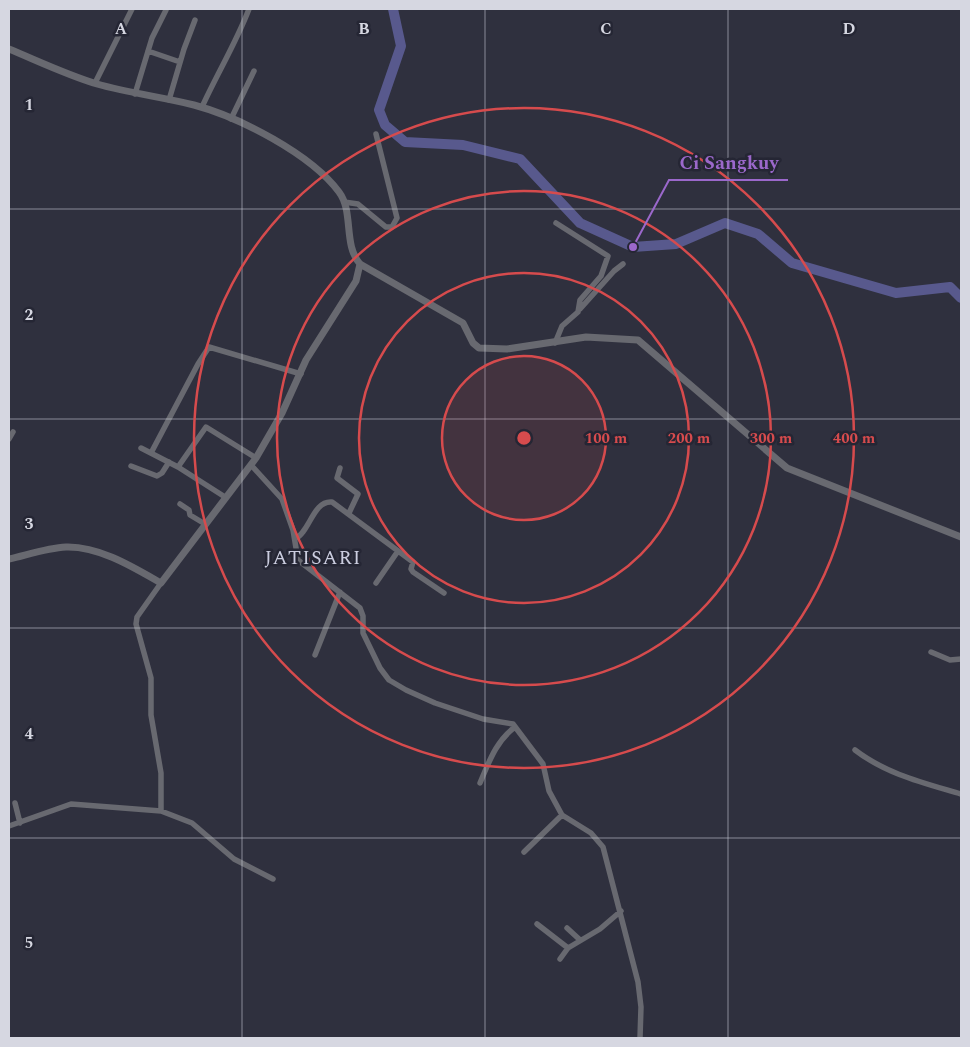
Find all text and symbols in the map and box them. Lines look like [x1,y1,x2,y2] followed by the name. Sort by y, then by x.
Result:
[115,17,128,41] text: A
[358,17,370,41] text: B
[600,17,612,41] text: C
[843,17,856,41] text: D
[25,93,33,117] text: 1
[669,146,788,180] callout: Ci Sangkuy
[680,149,779,178] text: Ci Sangkuy
[25,303,34,327] text: 2
[585,427,628,450] text: 100 m
[668,427,711,450] text: 200 m
[750,427,793,450] text: 300 m
[833,427,876,450] text: 400 m
[515,429,533,447] centre of rings
[25,512,34,536] text: 3
[264,543,362,573] district label: JATISARI
[25,722,34,746] text: 4
[25,931,33,955] text: 5

